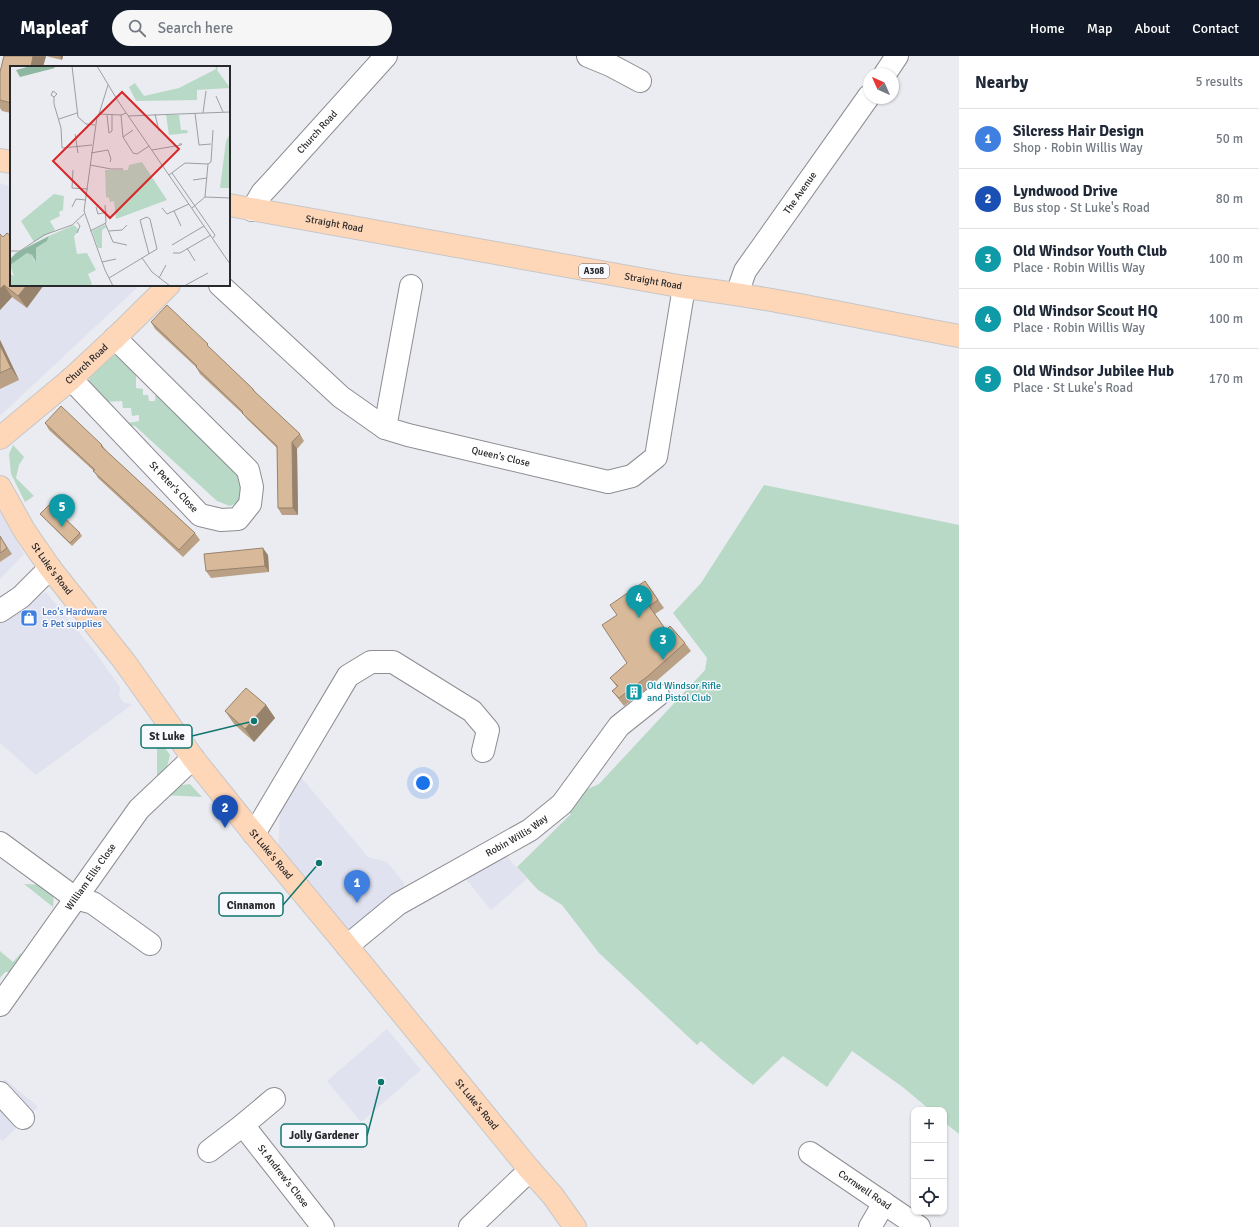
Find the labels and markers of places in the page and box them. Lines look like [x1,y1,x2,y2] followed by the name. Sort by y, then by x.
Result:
[49,494,75,527] pin: 5
[626,585,652,618] pin: 4
[42,606,107,630] place label: Leo's Hardware & Pet supplies
[19,608,39,628] shop icon: Leo's Hardware & Pet supplies
[650,627,676,660] pin: 3
[647,680,721,704] place label: Old Windsor Rifle and Pistol Club
[624,682,644,702] building icon: Old Windsor Rifle and Pistol Club
[141,725,192,748] callout: St Luke
[212,795,238,828] pin: 2
[344,870,370,903] pin: 1
[219,893,283,916] callout: Cinnamon
[281,1124,367,1147] callout: Jolly Gardener

